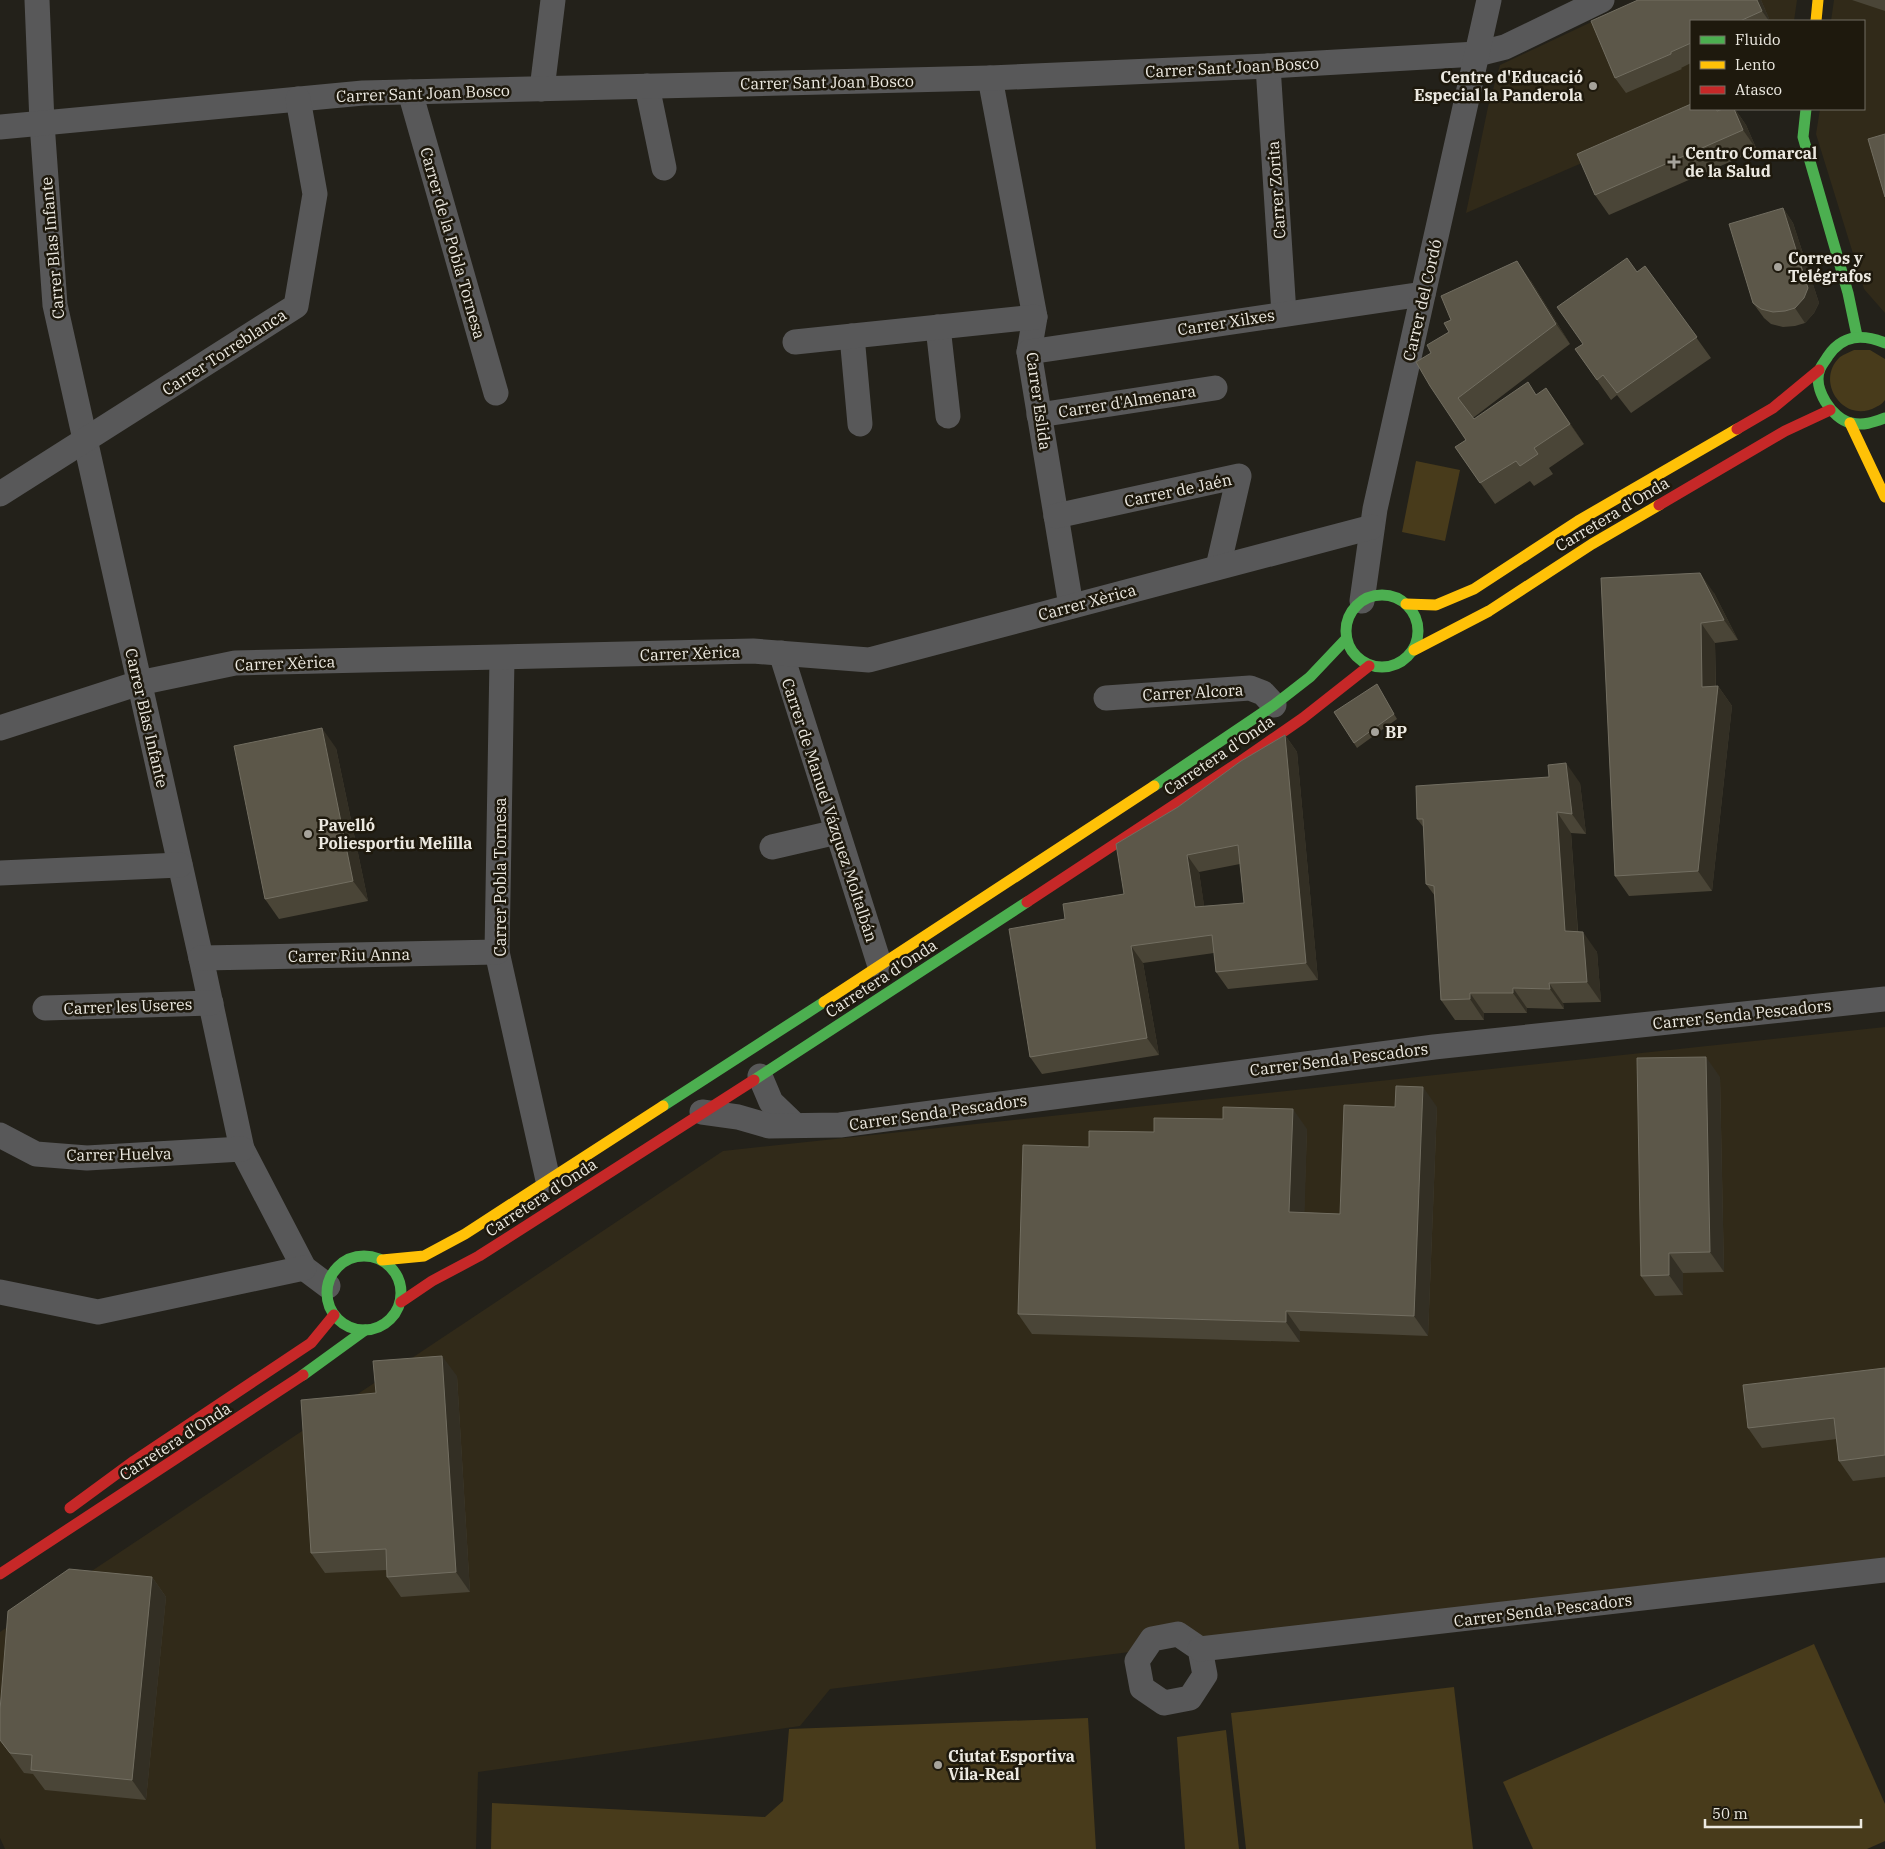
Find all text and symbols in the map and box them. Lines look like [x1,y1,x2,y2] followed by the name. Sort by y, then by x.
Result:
[1690,20,1865,110] legend
[1735,30,1780,49] text: Fluido
[1145,52,1319,82] street label: Carrer Sant Joan Bosco
[1735,55,1775,74] text: Lento
[1414,67,1583,105] place label: Centre d'Educació Especial la Panderola
[740,70,914,94] street label: Carrer Sant Joan Bosco
[336,80,510,106] street label: Carrer Sant Joan Bosco
[1587,80,1599,92] marker: Centre d'Educació Especial la Panderola
[1735,80,1782,99] text: Atasco
[1263,140,1289,240] street label: Carrer Zorita
[1685,143,1817,181] place label: Centro Comarcal de la Salud
[416,145,490,341] street label: Carrer de la Pobla Tornesa
[1667,155,1681,169] marker: Centro Comarcal de la Salud
[36,176,68,320] street label: Carrer Blas Infante
[1398,237,1446,363] street label: Carrer del Cordó
[1788,248,1871,286] place label: Correos y Telégrafos
[1772,261,1784,273] marker: Correos y Telégrafos
[158,304,290,400] street label: Carrer Torreblanca
[1176,304,1276,340] street label: Carrer Xilxes
[1022,351,1056,452] street label: Carrer Eslida
[1057,380,1197,422] street label: Carrer d'Almenara
[1122,469,1234,511] street label: Carrer de Jaén
[1552,472,1673,556] street label: Carretera d'Onda
[1036,579,1138,625] street label: Carrer Xèrica
[639,641,741,665] street label: Carrer Xèrica
[121,646,173,790] street label: Carrer Blas Infante
[234,651,336,675] street label: Carrer Xèrica
[778,676,882,944] street label: Carrer de Manuel Vázquez Moltalbán
[1142,679,1244,705] street label: Carrer Alcora
[1160,710,1278,799] street label: Carretera d'Onda
[1385,722,1407,742] place label: BP
[1369,726,1381,738] marker: BP
[490,797,510,957] street label: Carrer Pobla Tornesa
[318,815,472,853] place label: Pavelló Poliesportiu Melilla
[302,828,314,840] marker: Pavelló Poliesportiu Melilla
[821,934,941,1022] street label: Carretera d'Onda
[288,944,410,966] street label: Carrer Riu Anna
[63,994,193,1018] street label: Carrer les Useres
[1652,995,1832,1033] street label: Carrer Senda Pescadors
[1249,1038,1429,1080] street label: Carrer Senda Pescadors
[848,1090,1028,1134] street label: Carrer Senda Pescadors
[66,1143,172,1165] street label: Carrer Huelva
[481,1153,601,1241] street label: Carretera d'Onda
[115,1397,235,1485] street label: Carretera d'Onda
[1453,1589,1633,1631] street label: Carrer Senda Pescadors
[948,1746,1075,1784] place label: Ciutat Esportiva Vila-Real
[932,1759,944,1771] marker: Ciutat Esportiva Vila-Real
[1705,1796,1861,1828] scale bar
[1712,1804,1748,1823] text: 50 m

